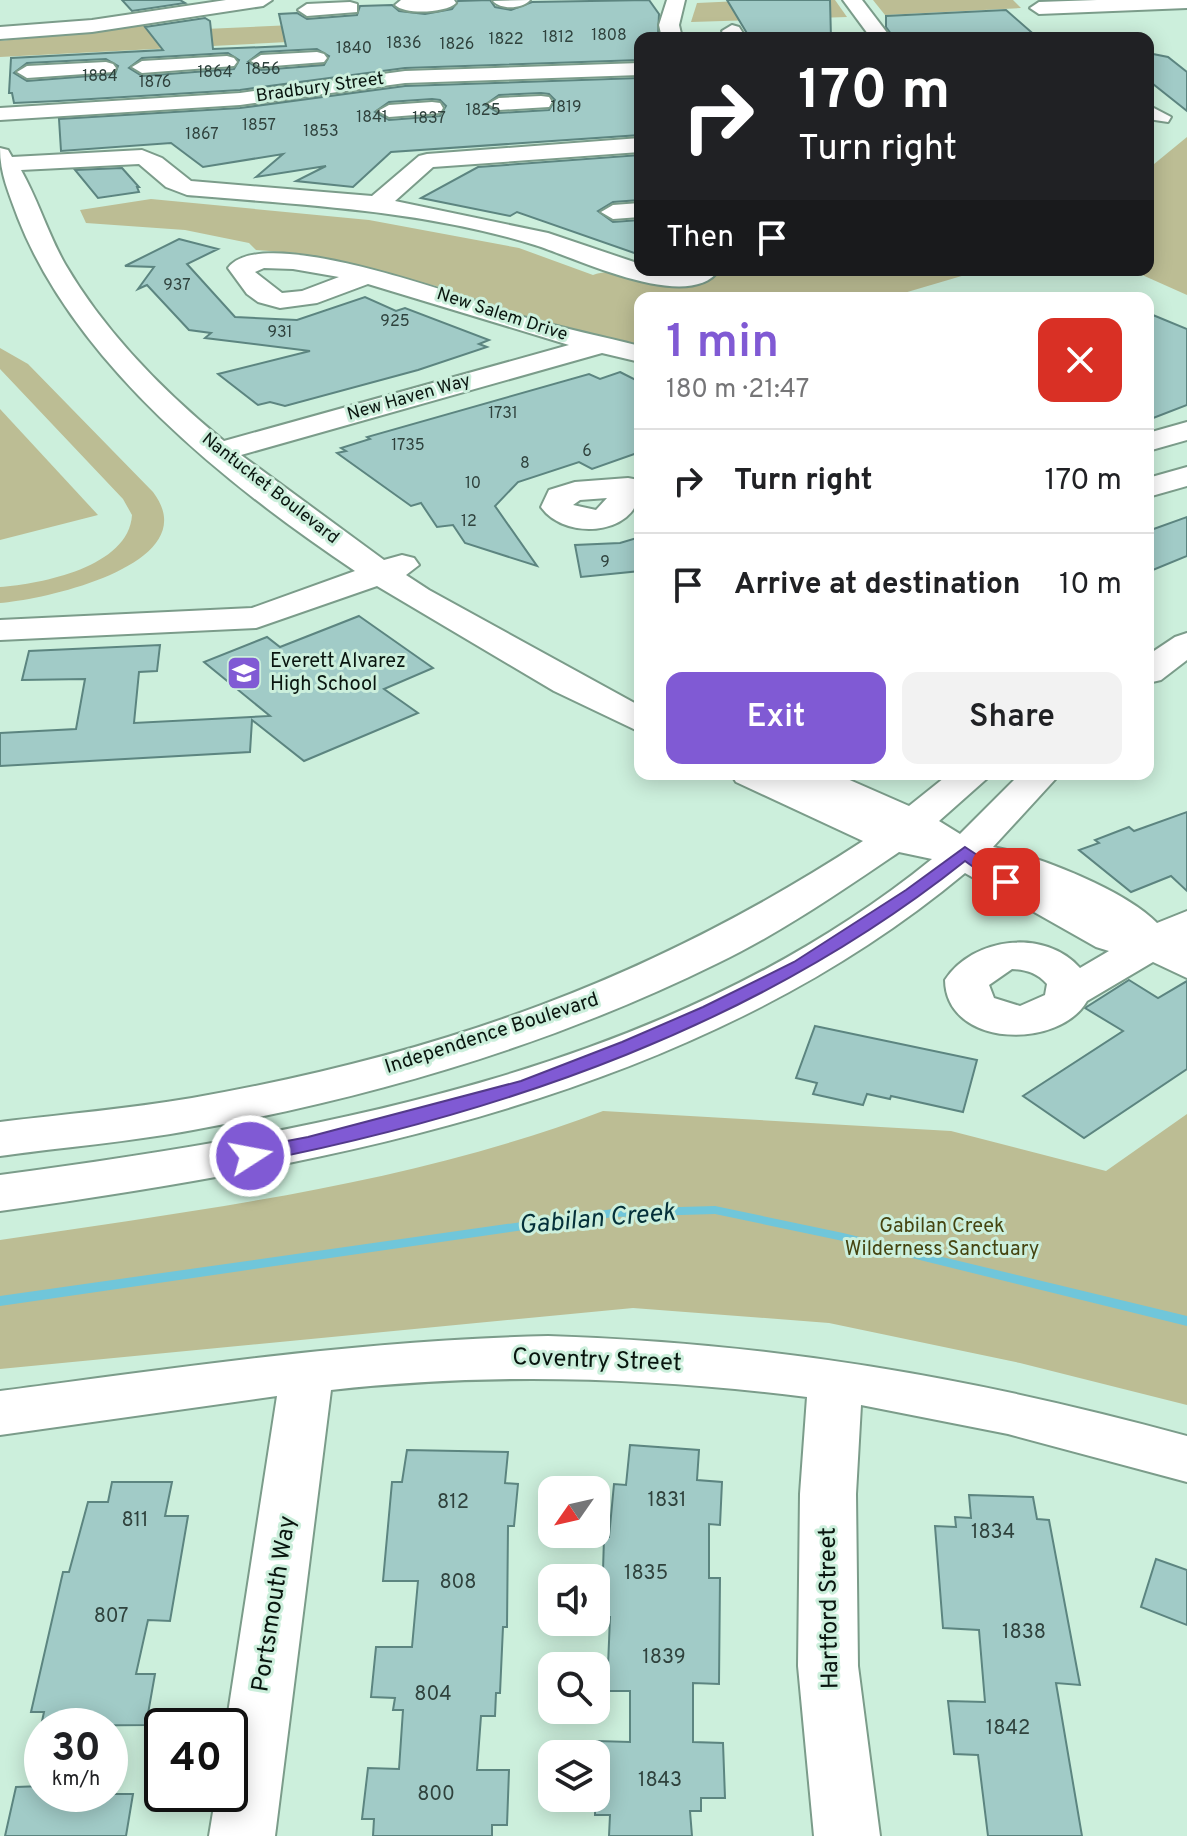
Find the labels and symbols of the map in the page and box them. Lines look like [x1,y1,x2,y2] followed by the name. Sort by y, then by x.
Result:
[591,26,627,46] house number: 1808
[542,28,574,48] house number: 1812
[488,30,524,50] house number: 1822
[387,34,421,54] house number: 1836
[440,35,474,55] house number: 1826
[336,39,372,59] house number: 1840
[245,60,281,80] house number: 1856
[197,63,233,83] house number: 1864
[82,67,118,87] house number: 1884
[254,68,386,108] street label: Bradbury Street
[139,73,171,93] house number: 1876
[550,98,582,118] house number: 1819
[465,101,501,121] house number: 1825
[356,108,388,128] house number: 1841
[412,109,446,129] house number: 1837
[242,116,276,136] house number: 1857
[303,122,339,142] house number: 1853
[185,125,219,145] house number: 1867
[163,276,191,296] house number: 937
[434,283,570,347] street label: New Salem Drive
[380,312,410,332] house number: 925
[267,323,293,343] house number: 931
[345,369,473,427] street label: New Haven Way
[488,404,518,424] house number: 1731
[197,428,343,550] street label: Nantucket Boulevard
[391,436,425,456] house number: 1735
[582,442,592,462] house number: 6
[520,454,530,474] house number: 8
[465,474,481,494] house number: 10
[461,512,477,532] house number: 12
[600,553,610,573] house number: 9
[270,649,406,698] place label: Everett Alvarez High School
[225,654,263,692] school or university icon: Everett Alvarez High School
[972,848,1040,916] pin
[382,987,602,1081] street label: Independence Boulevard
[208,1114,292,1198] position arrow
[518,1197,677,1243] water label: Gabilan Creek
[845,1214,1039,1263] park label: Gabilan Creek Wilderness Sanctuary
[512,1343,682,1379] street label: Coventry Street
[538,1476,610,1548] north arrow
[647,1488,687,1514] house number: 1831
[437,1490,469,1516] house number: 812
[121,1508,149,1534] house number: 811
[246,1514,304,1694] street label: Portsmouth Way
[971,1520,1015,1546] house number: 1834
[814,1527,846,1689] street label: Hartford Street
[624,1561,668,1587] house number: 1835
[439,1570,477,1596] house number: 808
[94,1604,128,1630] house number: 807
[1002,1620,1046,1646] house number: 1838
[642,1645,686,1671] house number: 1839
[414,1682,452,1708] house number: 804
[144,1708,248,1812] speed limit sign: 40
[986,1716,1030,1742] house number: 1842
[638,1768,682,1794] house number: 1843
[417,1782,455,1808] house number: 800

